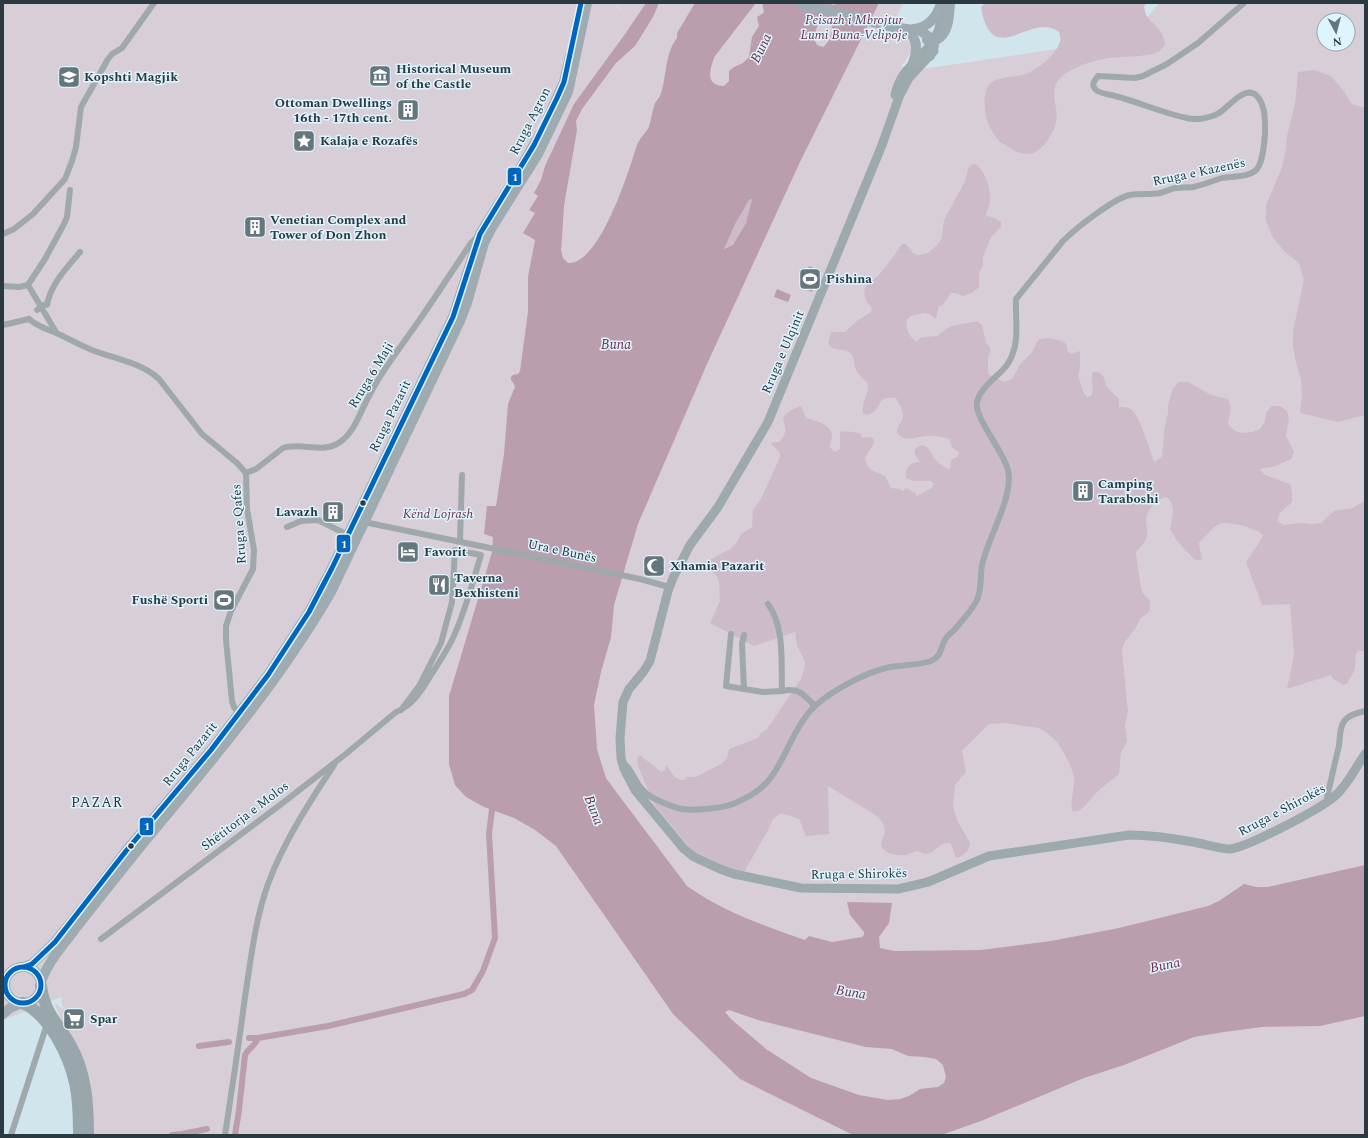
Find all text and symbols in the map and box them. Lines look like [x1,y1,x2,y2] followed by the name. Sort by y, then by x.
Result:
[801,10,908,45] park label: Peisazh i Mbrojtur Lumi Buna-Velipoje
[1316,12,1356,52] north arrow
[745,30,777,66] water label: Buna
[1332,32,1343,50] text: N
[396,59,512,94] place label: Historical Museum of the Castle
[367,63,393,89] museum icon: Historical Museum of the Castle
[56,64,82,90] school or university icon: Kopshti Magjik
[84,67,178,87] place label: Kopshti Magjik
[504,83,556,158] street label: Rruga Agron
[275,93,392,128] place label: Ottoman Dwellings 16th - 17th cent.
[395,97,421,123] building icon: Ottoman Dwellings 16th - 17th cent.
[291,128,317,154] place icon: Kalaja e Rozafës
[320,131,418,151] place label: Kalaja e Rozafës
[1151,152,1247,192] street label: Rruga e Kazenës
[507,167,522,186] line badge: 1
[512,169,518,186] text: 1
[270,210,407,245] place label: Venetian Complex and Tower of Don Zhon
[242,214,268,240] building icon: Venetian Complex and Tower of Don Zhon
[797,266,823,292] sports icon: Pishina
[826,269,872,289] place label: Pishina
[756,307,810,397] street label: Rruga e Ulqinit
[601,334,631,355] water label: Buna
[343,338,399,412] street label: Rruga 6 Maji
[364,376,416,456] street label: Rruga Pazarit
[1098,474,1159,509] place label: Camping Taraboshi
[1070,478,1096,504] building icon: Camping Taraboshi
[226,483,252,565] street label: Rruga e Qafes
[358,498,368,508] unlabelled marker
[320,499,346,525] building icon: Lavazh
[276,502,318,522] place label: Lavazh
[403,504,473,524] park label: Kënd Lojrash
[336,534,351,553] line badge: 1
[526,534,598,568] street label: Ura e Bunës
[341,536,347,553] text: 1
[395,539,421,565] hotel icon: Favorit
[424,542,467,562] place label: Favorit
[641,553,667,579] mosque icon: Xhamia Pazarit
[670,556,764,576] place label: Xhamia Pazarit
[454,568,519,603] place label: Taverna Bexhisteni
[426,572,452,598] restaurant icon: Taverna Bexhisteni
[211,587,237,613] sports icon: Fushë Sporti
[132,590,208,610] place label: Fushë Sporti
[158,717,223,791] street label: Rruga Pazarit
[197,776,293,856] street label: Shëtitorja e Molos
[1235,778,1329,842] street label: Rruga e Shirokës
[71,792,123,813] district label: PAZAR
[579,792,609,828] water label: Buna
[139,817,154,836] line badge: 1
[144,818,150,835] text: 1
[126,841,136,851] unlabelled marker
[810,863,908,885] street label: Rruga e Shirokës
[1148,952,1182,978] water label: Buna
[834,979,868,1005] water label: Buna
[61,1006,87,1032] supermarket icon: Spar
[90,1009,118,1029] place label: Spar

